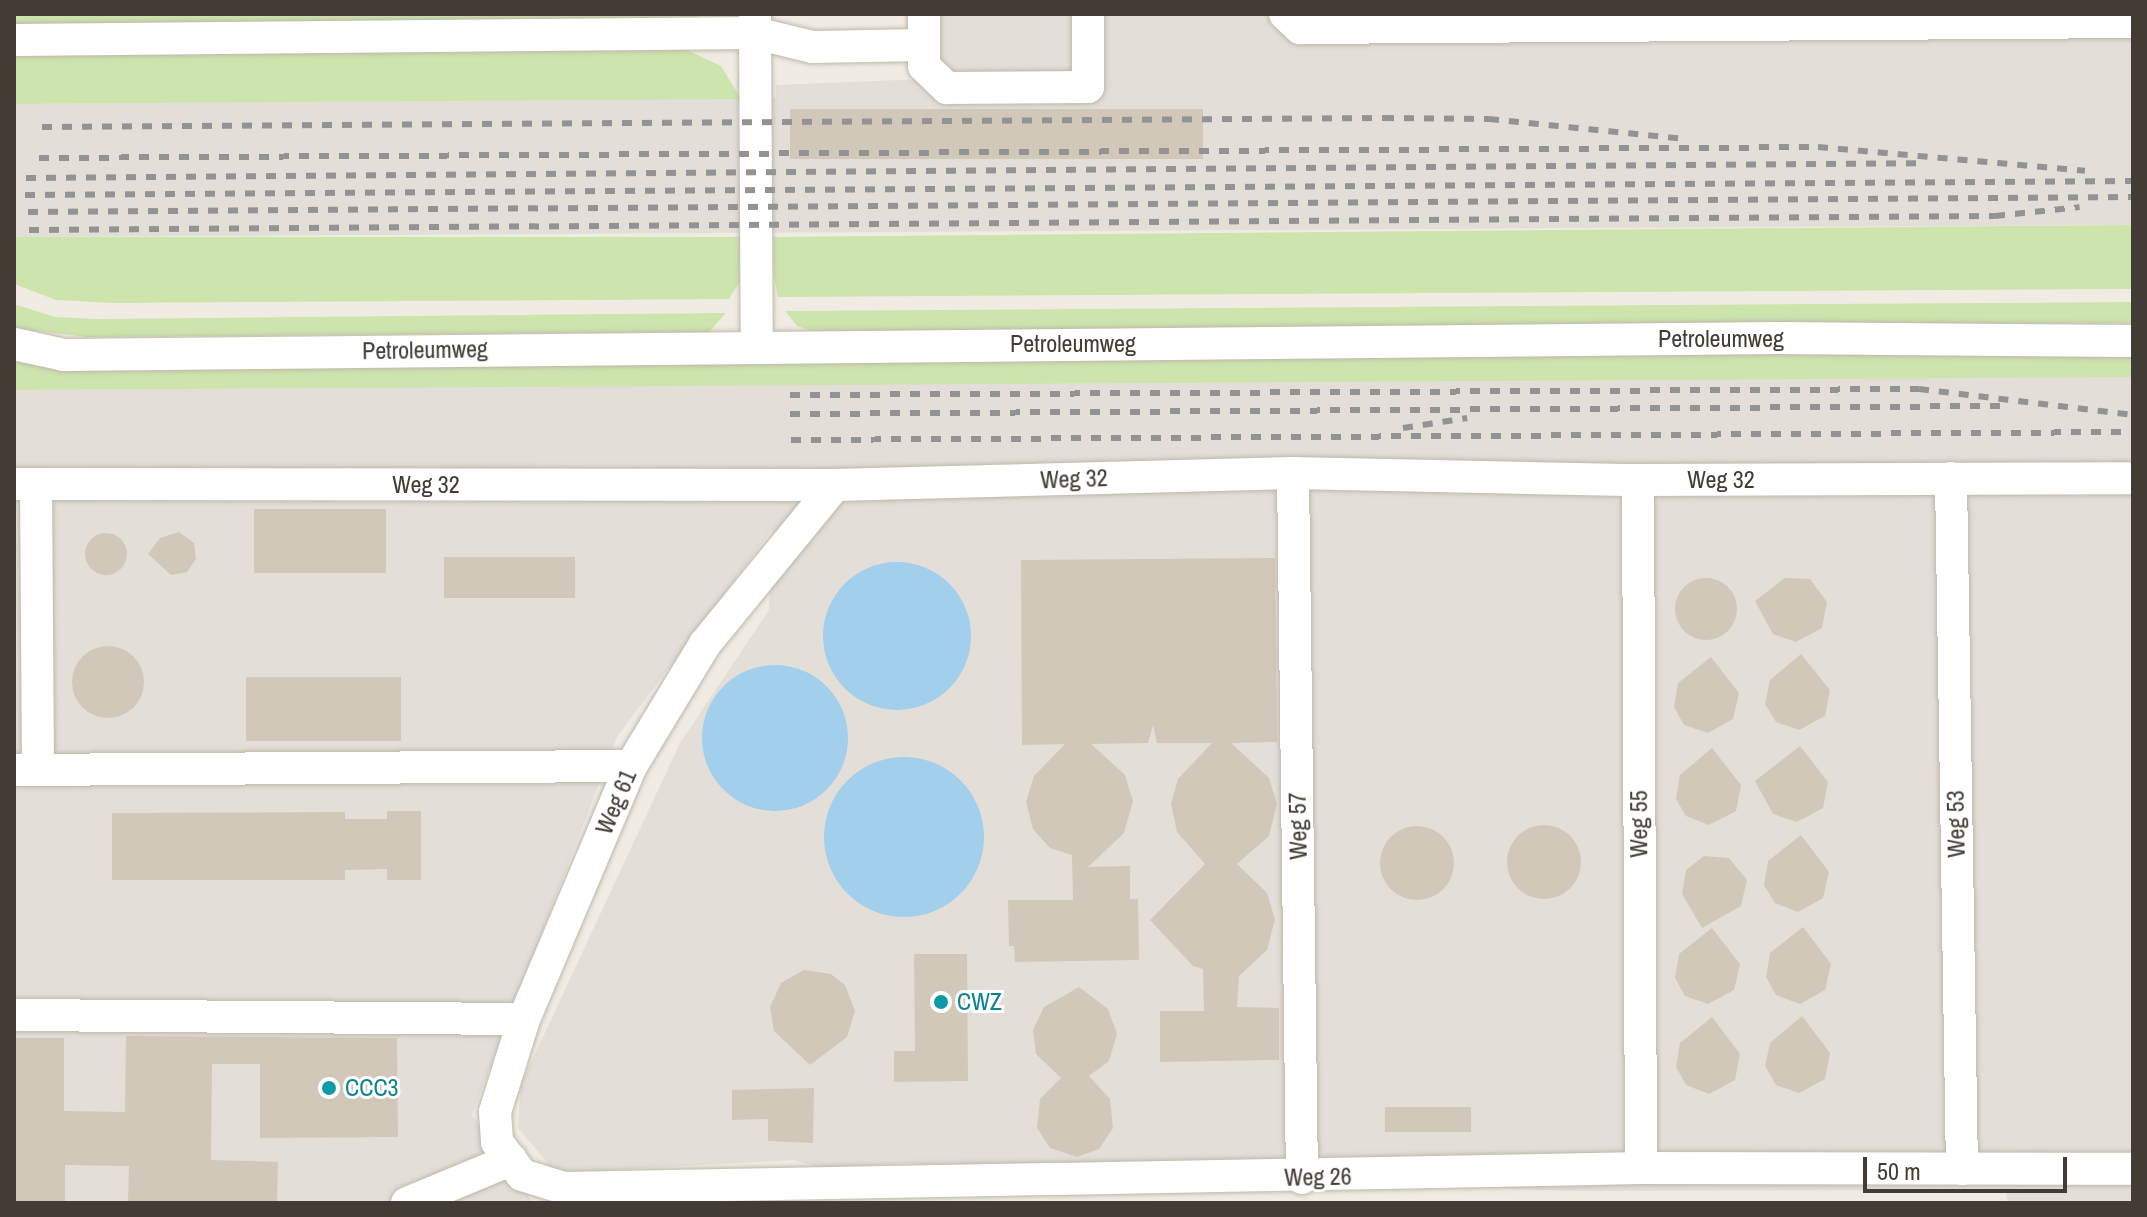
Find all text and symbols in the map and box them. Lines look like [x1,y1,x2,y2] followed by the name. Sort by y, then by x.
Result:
[1658,325,1784,353] street label: Petroleumweg
[1010,330,1136,358] street label: Petroleumweg
[362,335,488,365] street label: Petroleumweg
[1040,463,1108,495] street label: Weg 32
[1687,466,1755,494] street label: Weg 32
[392,471,460,499] street label: Weg 32
[590,765,642,839] street label: Weg 61
[1625,790,1653,858] street label: Weg 55
[1941,790,1971,858] street label: Weg 53
[1283,792,1313,860] street label: Weg 57
[957,988,1002,1016] place label: CWZ
[932,993,950,1011] marker: CWZ
[345,1074,399,1102] place label: CCC3
[320,1079,338,1097] marker: CCC3
[1867,1141,2071,1191] scale bar
[1877,1155,1921,1187] text: 50 m
[1284,1162,1352,1192] street label: Weg 26

